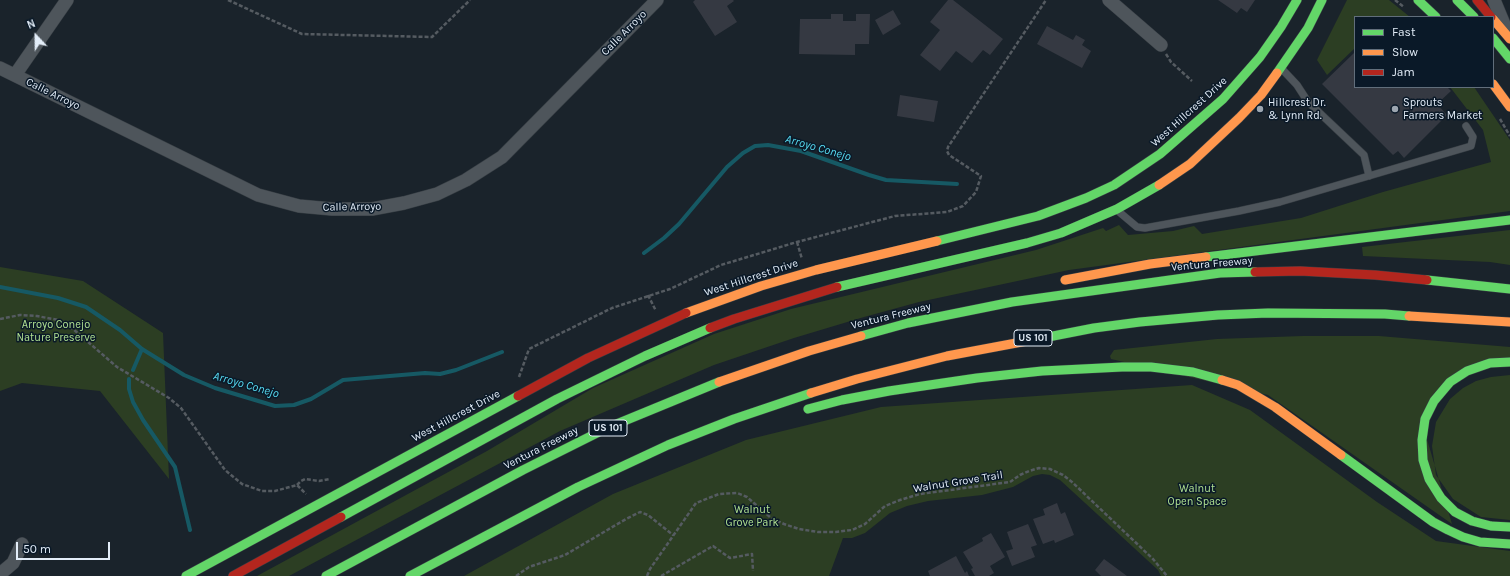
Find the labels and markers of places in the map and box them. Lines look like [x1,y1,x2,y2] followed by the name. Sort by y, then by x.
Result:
[1268,96,1326,122] place label: Hillcrest Dr. & Lynn Rd.
[1403,96,1482,122] place label: Sprouts Farmers Market
[1255,104,1265,114] marker: Hillcrest Dr. & Lynn Rd.
[1390,104,1400,114] marker: Sprouts Farmers Market

